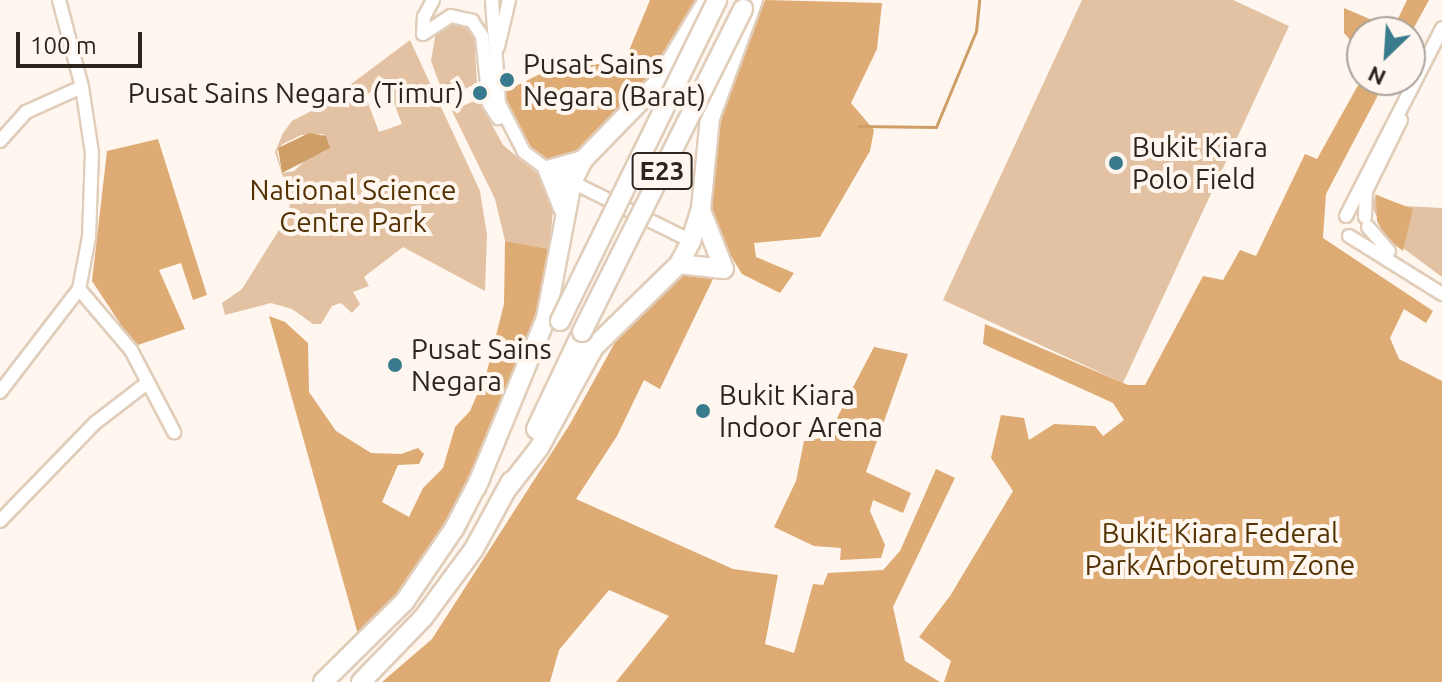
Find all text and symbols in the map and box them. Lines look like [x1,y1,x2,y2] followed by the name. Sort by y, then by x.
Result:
[20,16,146,66] scale bar
[1346,16,1426,96] north arrow
[30,32,97,59] text: 100 m
[523,47,706,113] place label: Pusat Sains Negara (Barat)
[1364,62,1389,91] text: N
[498,71,516,89] marker: Pusat Sains Negara (Barat)
[128,76,464,110] place label: Pusat Sains Negara (Timur)
[471,84,489,102] marker: Pusat Sains Negara (Timur)
[1132,130,1268,196] place label: Bukit Kiara Polo Field
[630,149,694,193] road number: E23
[1107,154,1125,172] marker: Bukit Kiara Polo Field
[249,173,457,239] park label: National Science Centre Park
[411,332,552,398] place label: Pusat Sains Negara
[386,356,404,374] marker: Pusat Sains Negara
[719,378,883,444] place label: Bukit Kiara Indoor Arena
[694,402,712,420] marker: Bukit Kiara Indoor Arena
[1085,516,1355,582] park label: Bukit Kiara Federal Park Arboretum Zone

